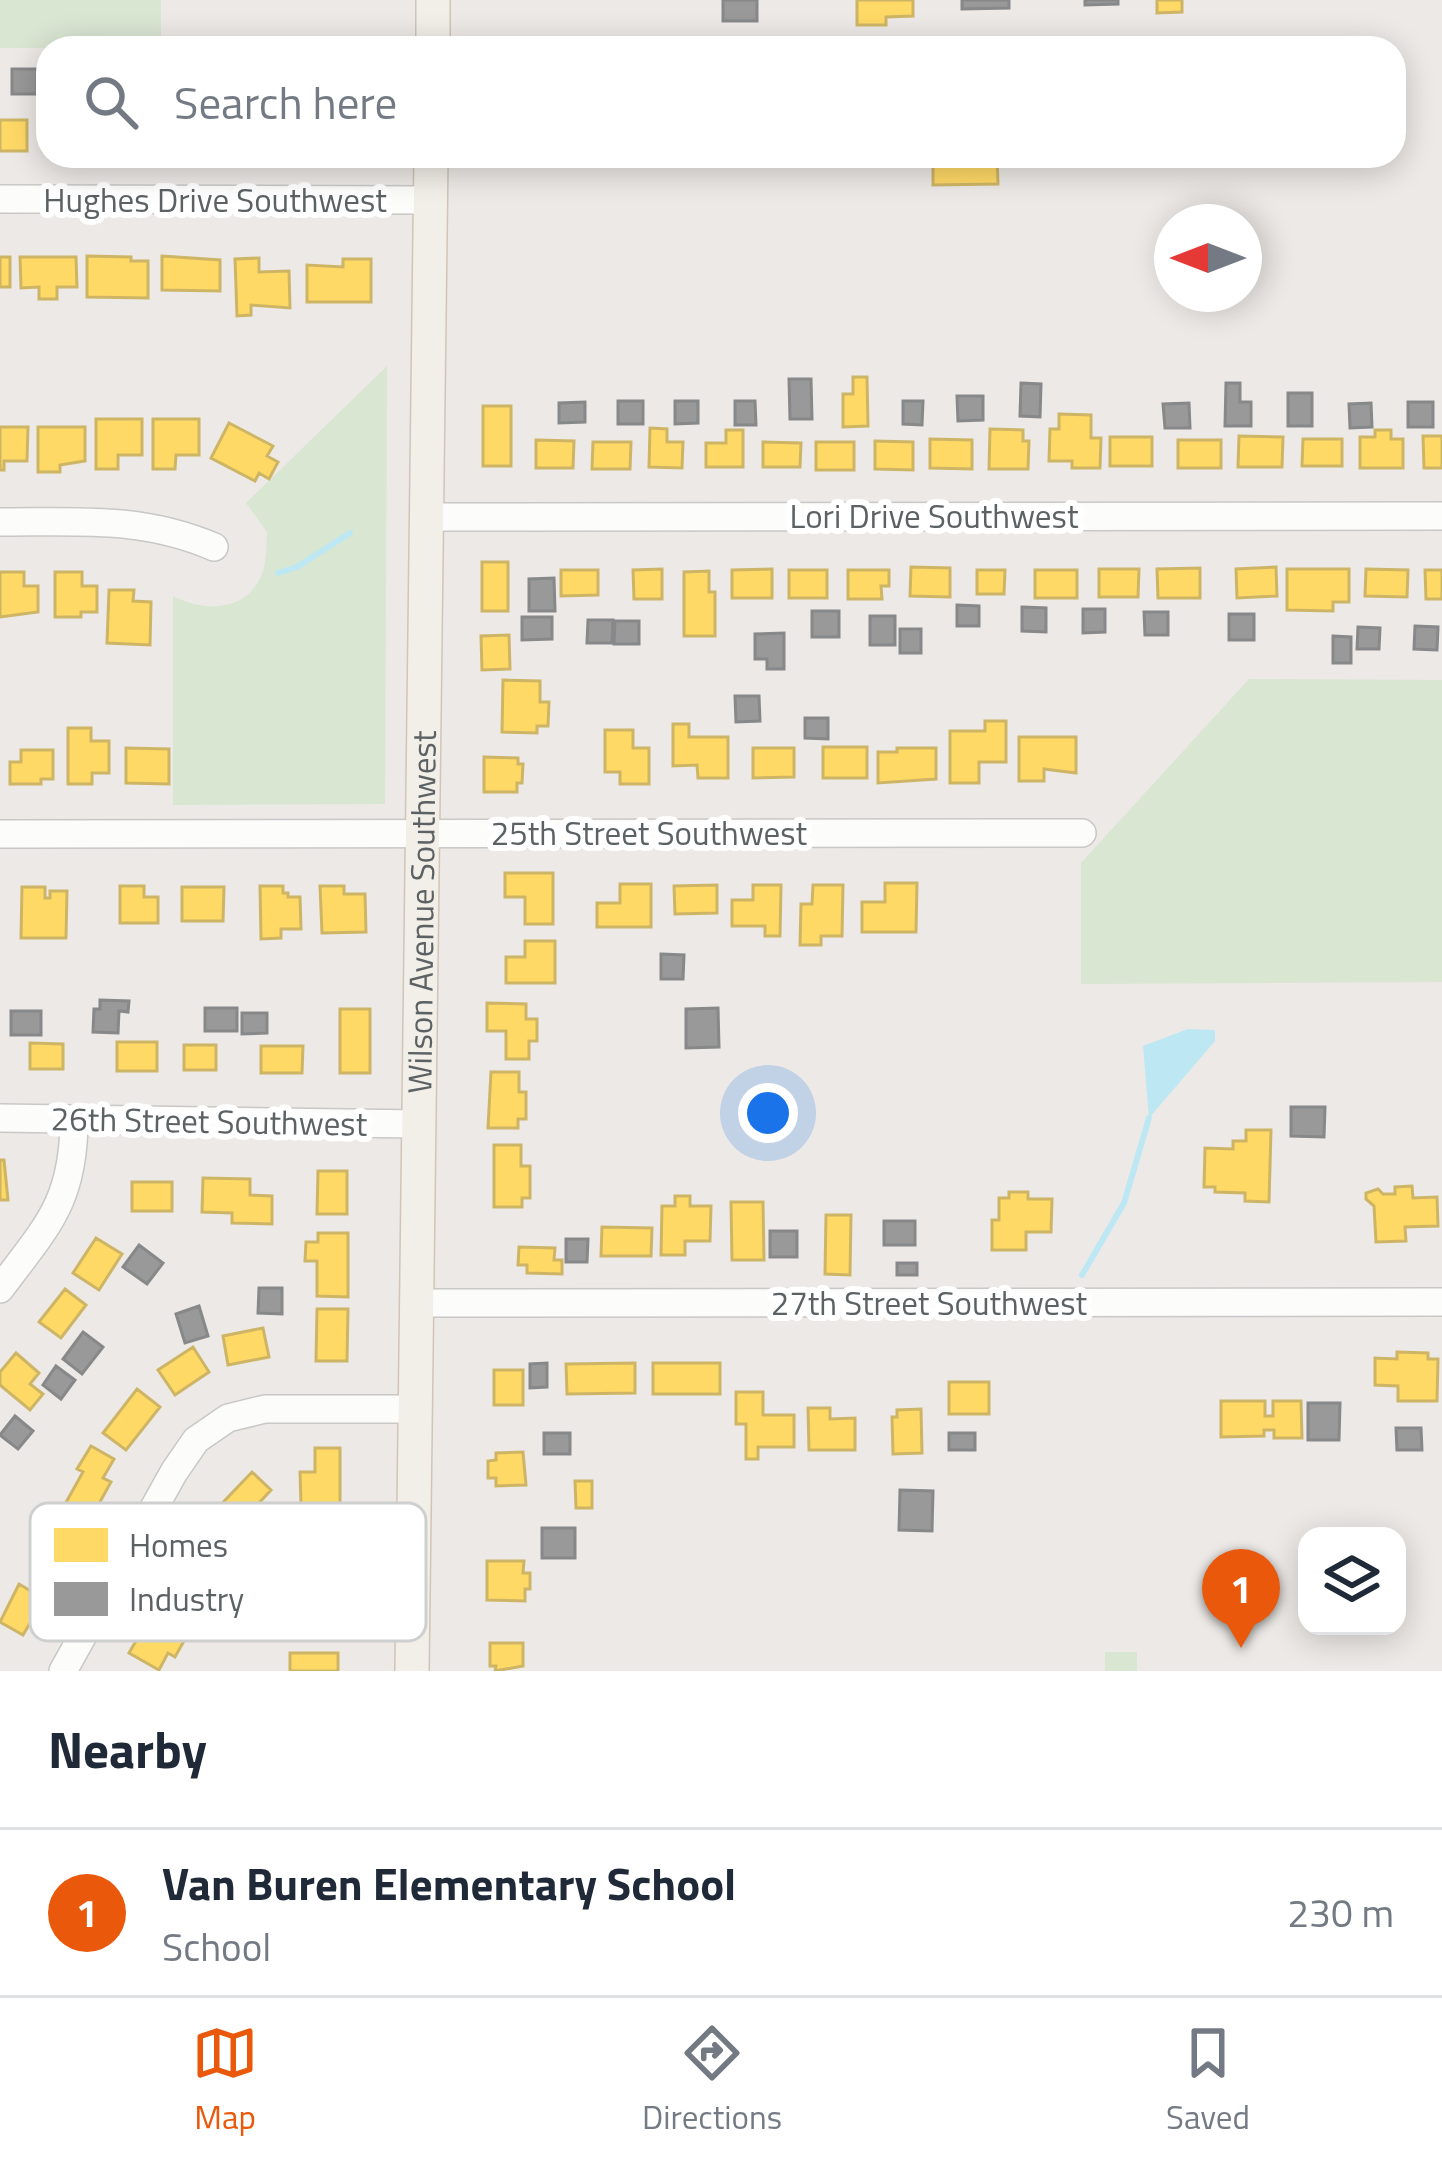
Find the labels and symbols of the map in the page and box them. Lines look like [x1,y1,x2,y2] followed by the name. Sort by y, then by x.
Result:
[43,175,387,225] street label: Hughes Drive Southwest
[1154,204,1262,312] north arrow
[790,491,1079,541] street label: Lori Drive Southwest
[394,730,449,1094] street label: Wilson Avenue Southwest
[491,808,808,858] street label: 25th Street Southwest
[738,1083,798,1143] your location
[50,1093,368,1149] street label: 26th Street Southwest
[771,1278,1088,1328] street label: 27th Street Southwest
[30,1503,426,1641] legend
[129,1520,228,1570] text: Homes
[1202,1549,1280,1648] pin: 1
[129,1574,244,1624] text: Industry

